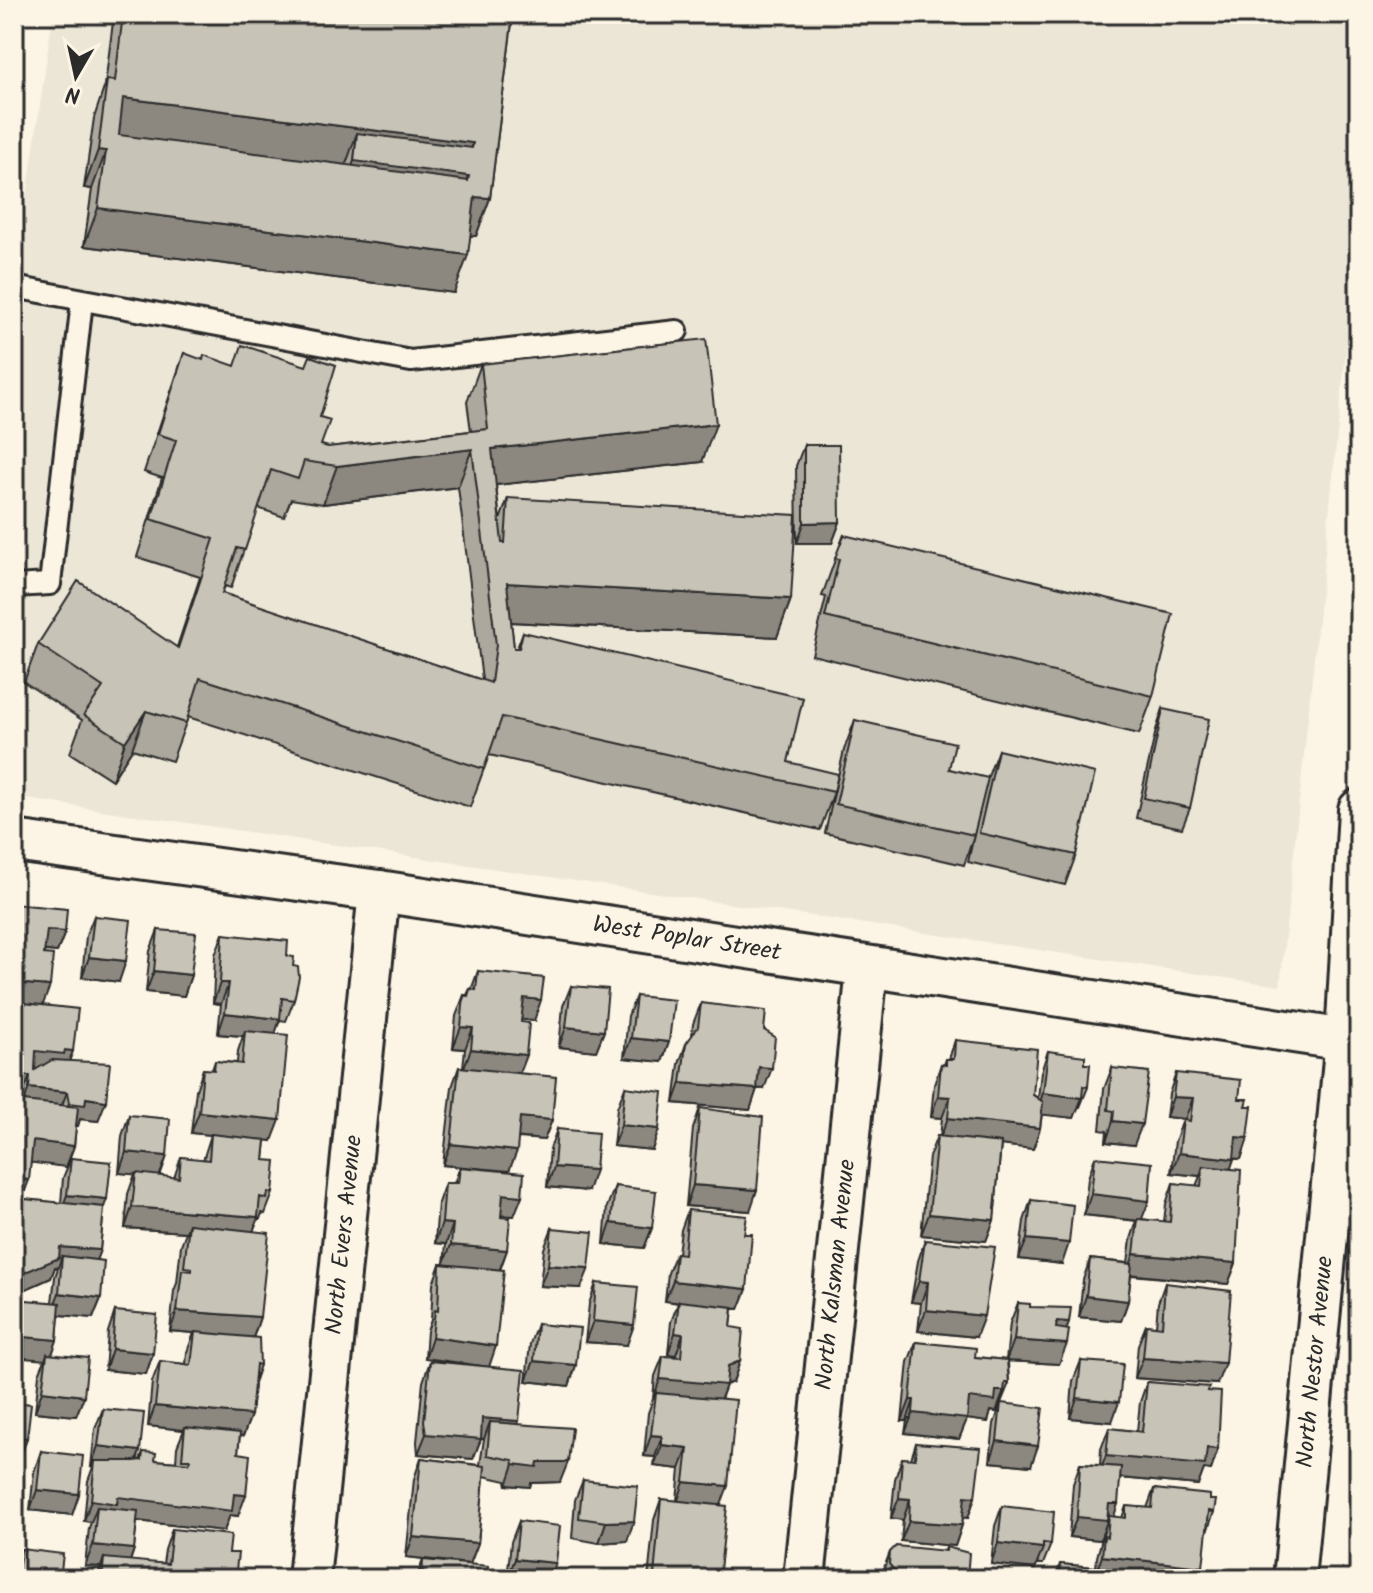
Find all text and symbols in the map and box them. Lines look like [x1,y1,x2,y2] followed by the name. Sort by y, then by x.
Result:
[36,36,116,116] north arrow
[64,75,83,112] text: N
[590,905,784,972] street label: West Poplar Street
[314,1133,374,1336] street label: North Evers Avenue
[804,1157,867,1392] street label: North Kalsman Avenue
[1285,1254,1345,1470] street label: North Nestor Avenue

